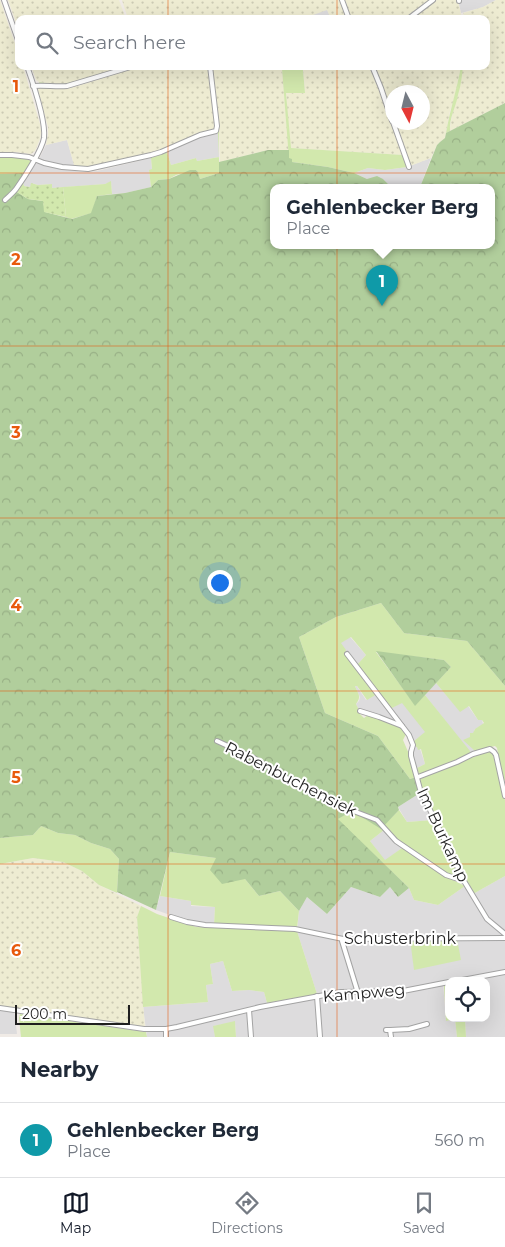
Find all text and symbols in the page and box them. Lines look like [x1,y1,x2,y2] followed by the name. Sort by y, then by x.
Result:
[15,15,490,70] search box
[33,29,61,57] icon: search
[73,31,186,54] text: Search here
[13,77,19,96] text: 1
[385,85,430,130] north arrow
[270,184,495,249] popup
[286,196,479,219] text: Gehlenbecker Berg
[286,219,330,238] text: Place
[11,250,21,269] text: 2
[366,265,398,306] pin: 1
[10,423,21,442] text: 3
[207,570,233,596] your location
[10,596,22,615] text: 4
[222,738,360,821] street label: Rabenbuchensiek
[11,768,21,787] text: 5
[413,785,473,885] street label: Im Burkamp
[344,929,456,948] street label: Schusterbrink
[11,941,21,960] text: 6
[445,977,490,1022] map controls
[445,977,490,1022] button: locate
[322,980,406,1006] street label: Kampweg
[15,1002,130,1025] scale bar
[22,1005,67,1023] text: 200 m
[20,1057,99,1082] text: Nearby
[67,1119,259,1142] text: Gehlenbecker Berg
[33,1131,39,1150] text: 1
[434,1131,485,1150] text: 560 m
[67,1142,111,1161] text: Place
[60,1189,91,1237] tab: Map
[211,1189,283,1237] tab: Directions
[403,1189,445,1237] tab: Saved

